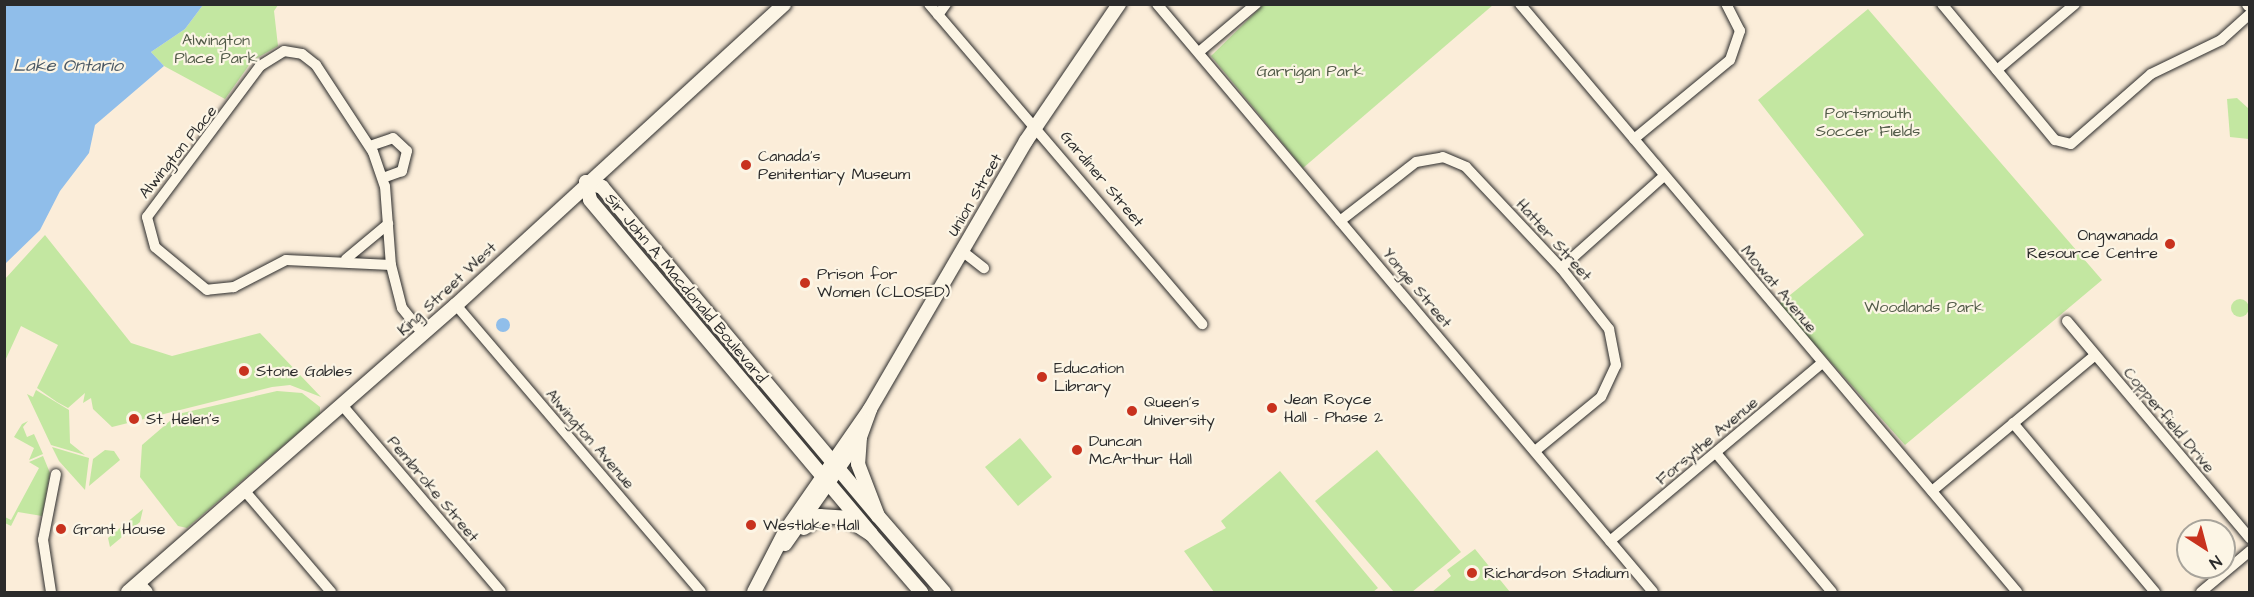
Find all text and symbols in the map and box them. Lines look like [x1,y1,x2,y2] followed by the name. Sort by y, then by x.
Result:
[174,30,258,68] park label: Alwington Place Park
[13,55,123,77] water label: Lake Ontario
[1256,61,1364,81] park label: Garrigan Park
[135,102,221,202] street label: Alwington Place
[1816,103,1920,141] park label: Portsmouth Soccer Fields
[1056,127,1148,231] street label: Gardiner Street
[758,146,910,184] place label: Canada's Penitentiary Museum
[944,150,1006,240] street label: Union Street
[739,158,753,172] marker: Canada's Penitentiary Museum
[601,189,771,387] street label: Sir John A. Macdonald Boulevard
[1512,195,1596,285] street label: Hatter Street
[2027,225,2158,263] place label: Ongwanada Resource Centre
[2163,237,2177,251] marker: Ongwanada Resource Centre
[393,238,501,340] street label: King Street West
[1737,241,1821,337] street label: Mowat Avenue
[1378,244,1456,332] street label: Yonge Street
[817,264,950,302] place label: Prison for Women (CLOSED)
[798,276,812,290] marker: Prison for Women (CLOSED)
[1864,297,1984,317] park label: Woodlands Park
[1054,358,1124,396] place label: Education Library
[256,361,352,381] place label: Stone Gables
[2119,363,2219,477] street label: Copperfield Drive
[237,364,251,378] marker: Stone Gables
[1035,370,1049,384] marker: Education Library
[541,385,639,493] street label: Alwington Avenue
[1284,389,1383,427] place label: Jean Royce Hall - Phase 2
[1144,392,1215,430] place label: Queen's University
[1652,393,1762,489] street label: Forsythe Avenue
[1265,401,1279,415] marker: Jean Royce Hall - Phase 2
[1125,404,1139,418] marker: Queen's University
[146,409,220,429] place label: St. Helen's
[127,412,141,426] marker: St. Helen's
[1089,431,1192,469] place label: Duncan McArthur Hall
[383,432,483,546] street label: Pembroke Street
[1070,443,1084,457] marker: Duncan McArthur Hall
[763,515,860,535] place label: Westlake Hall
[744,518,758,532] marker: Westlake Hall
[73,519,165,539] place label: Grant House
[2176,519,2236,579] north arrow
[54,522,68,536] marker: Grant House
[2205,550,2226,574] text: N
[1484,563,1629,583] place label: Richardson Stadium
[1465,566,1479,580] marker: Richardson Stadium

